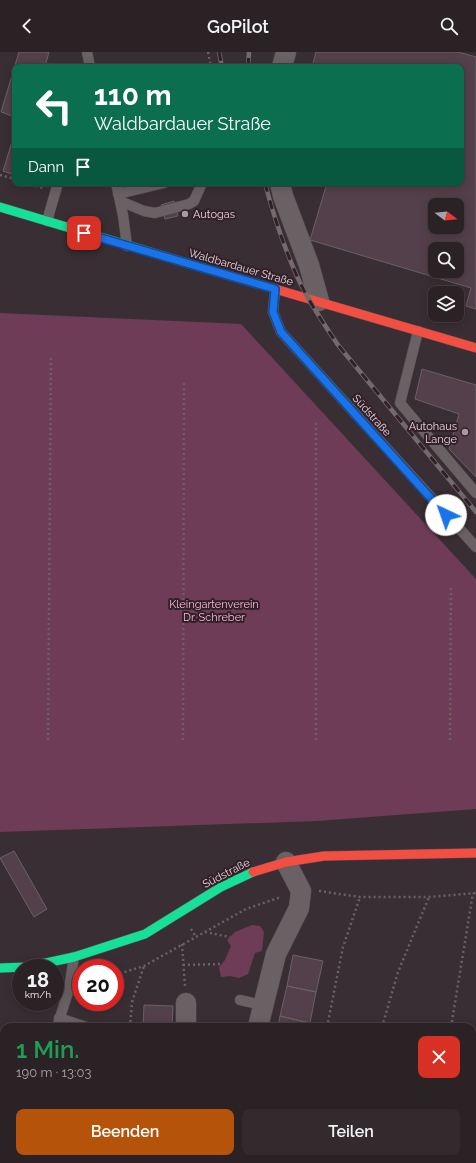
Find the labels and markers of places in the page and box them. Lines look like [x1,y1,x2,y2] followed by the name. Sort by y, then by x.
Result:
[193,208,235,221] place label: Autogas
[180,209,190,219] marker: Autogas
[67,216,101,250] pin
[409,420,458,446] place label: Autohaus Lange
[460,427,470,437] marker: Autohaus Lange

